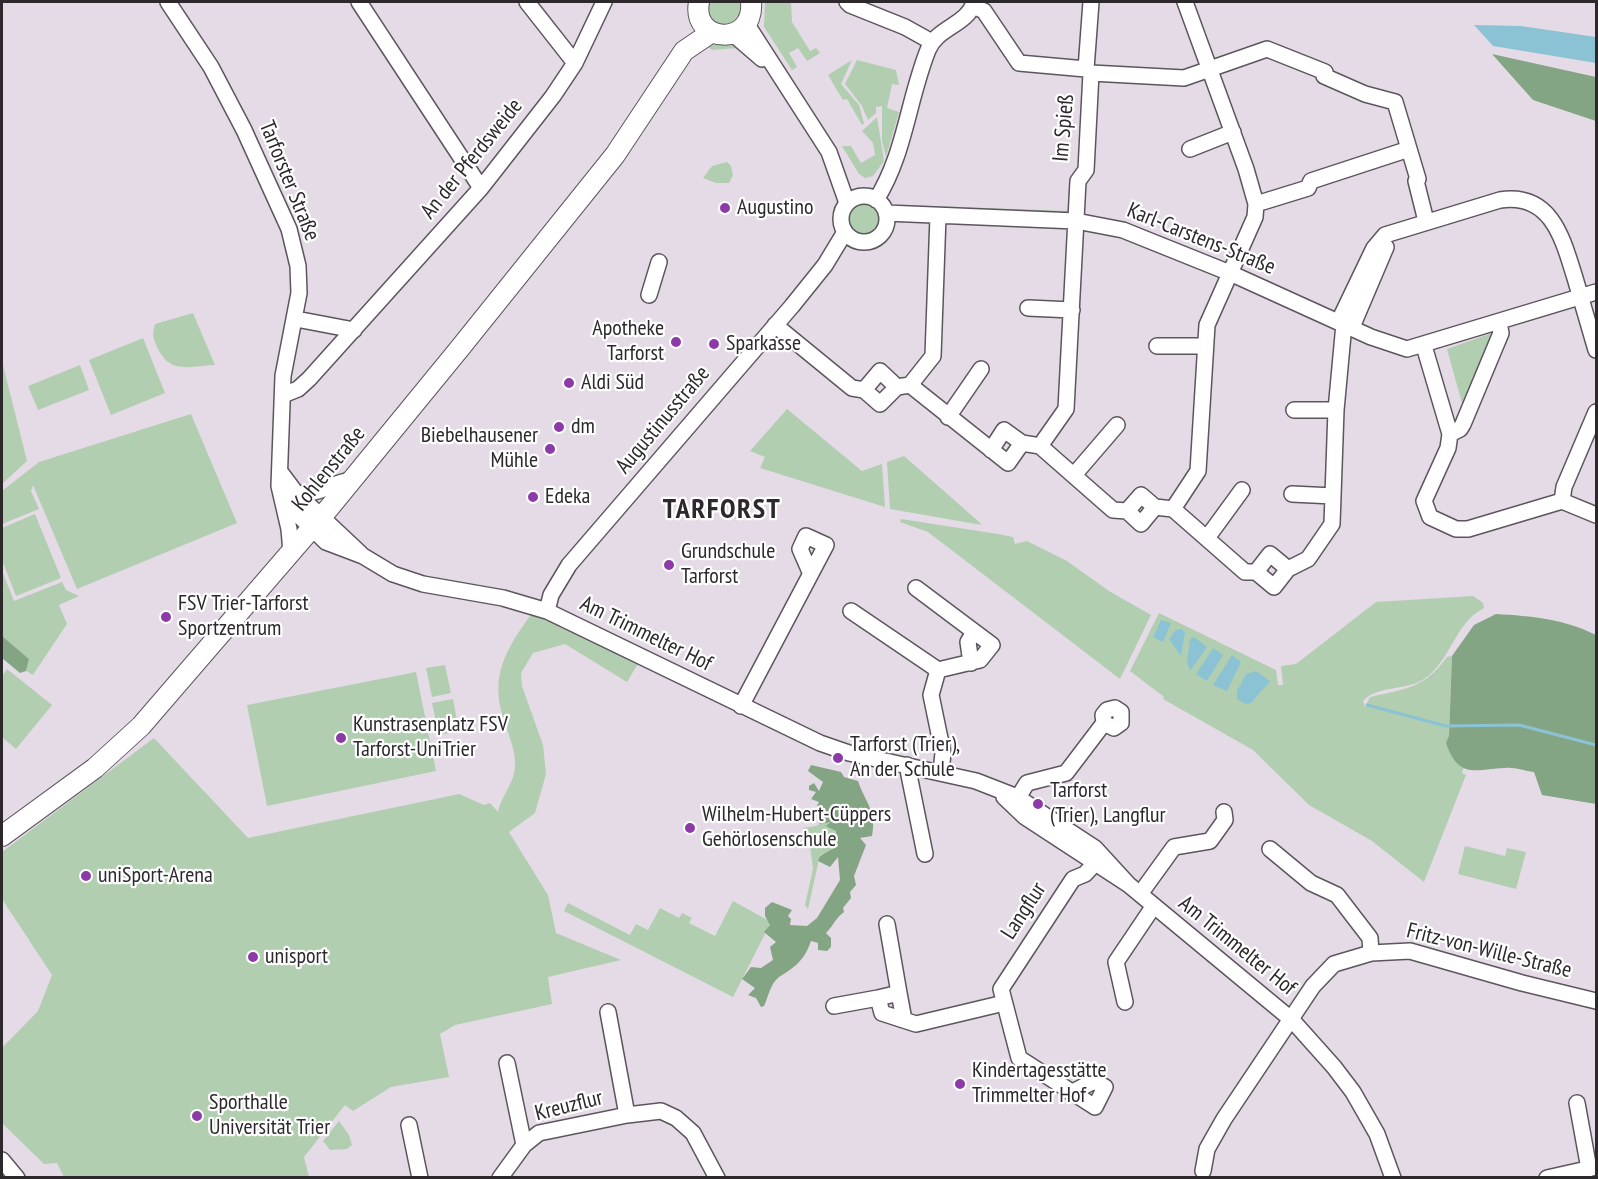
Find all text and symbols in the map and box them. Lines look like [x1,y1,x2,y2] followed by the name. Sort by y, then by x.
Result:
[1048,93,1080,163] street label: Im Spieß
[416,94,528,224] street label: An der Pferdsweide
[253,117,325,245] street label: Tarforster Straße
[737,195,813,221] place label: Augustino
[1123,197,1279,281] street label: Karl-Carstens-Straße
[718,201,732,215] marker: Augustino
[592,316,664,368] place label: Apotheke Tarforst
[726,331,801,357] place label: Sparkasse
[669,335,683,349] marker: Apotheke Tarforst
[707,337,721,351] marker: Sparkasse
[610,361,716,479] street label: Augustinusstraße
[581,370,644,396] place label: Aldi Süd
[562,376,576,390] marker: Aldi Süd
[571,414,595,440] place label: dm
[552,420,566,434] marker: dm
[287,421,371,517] street label: Kohlenstraße
[421,423,538,475] place label: Biebelhausener Mühle
[543,442,557,456] marker: Biebelhausener Mühle
[545,484,590,510] place label: Edeka
[526,490,540,504] marker: Edeka
[663,493,781,527] district label: TARFORST
[681,539,775,590] place label: Grundschule Tarforst
[662,558,676,572] marker: Grundschule Tarforst
[178,591,309,642] place label: FSV Trier-Tarforst Sportzentrum
[576,591,716,677] street label: Am Trimmelter Hof
[159,610,173,624] marker: FSV Trier-Tarforst Sportzentrum
[353,712,508,764] place label: Kunstrasenplatz FSV Tarforst-UniTrier
[334,731,348,745] marker: Kunstrasenplatz FSV Tarforst-UniTrier
[850,732,960,784] place label: Tarforst (Trier), An der Schule
[831,751,845,765] marker: Tarforst (Trier), An der Schule
[1050,778,1166,830] place label: Tarforst (Trier), Langflur
[1031,797,1045,811] marker: Tarforst (Trier), Langflur
[702,802,891,854] place label: Wilhelm-Hubert-Cüppers Gehörlosenschule
[683,821,697,835] marker: Wilhelm-Hubert-Cüppers Gehörlosenschule
[98,863,213,889] place label: uniSport-Arena
[79,869,93,883] marker: uniSport-Arena
[996,878,1052,944] street label: Langflur
[1173,891,1301,1001] street label: Am Trimmelter Hof
[1404,918,1574,984] street label: Fritz-von-Wille-Straße
[265,944,328,970] place label: unisport
[246,950,260,964] marker: unisport
[972,1058,1107,1110] place label: Kindertagesstätte Trimmelter Hof
[953,1077,967,1091] marker: Kindertagesstätte Trimmelter Hof
[532,1085,606,1127] street label: Kreuzflur
[209,1090,330,1142] place label: Sporthalle Universität Trier
[190,1109,204,1123] marker: Sporthalle Universität Trier

